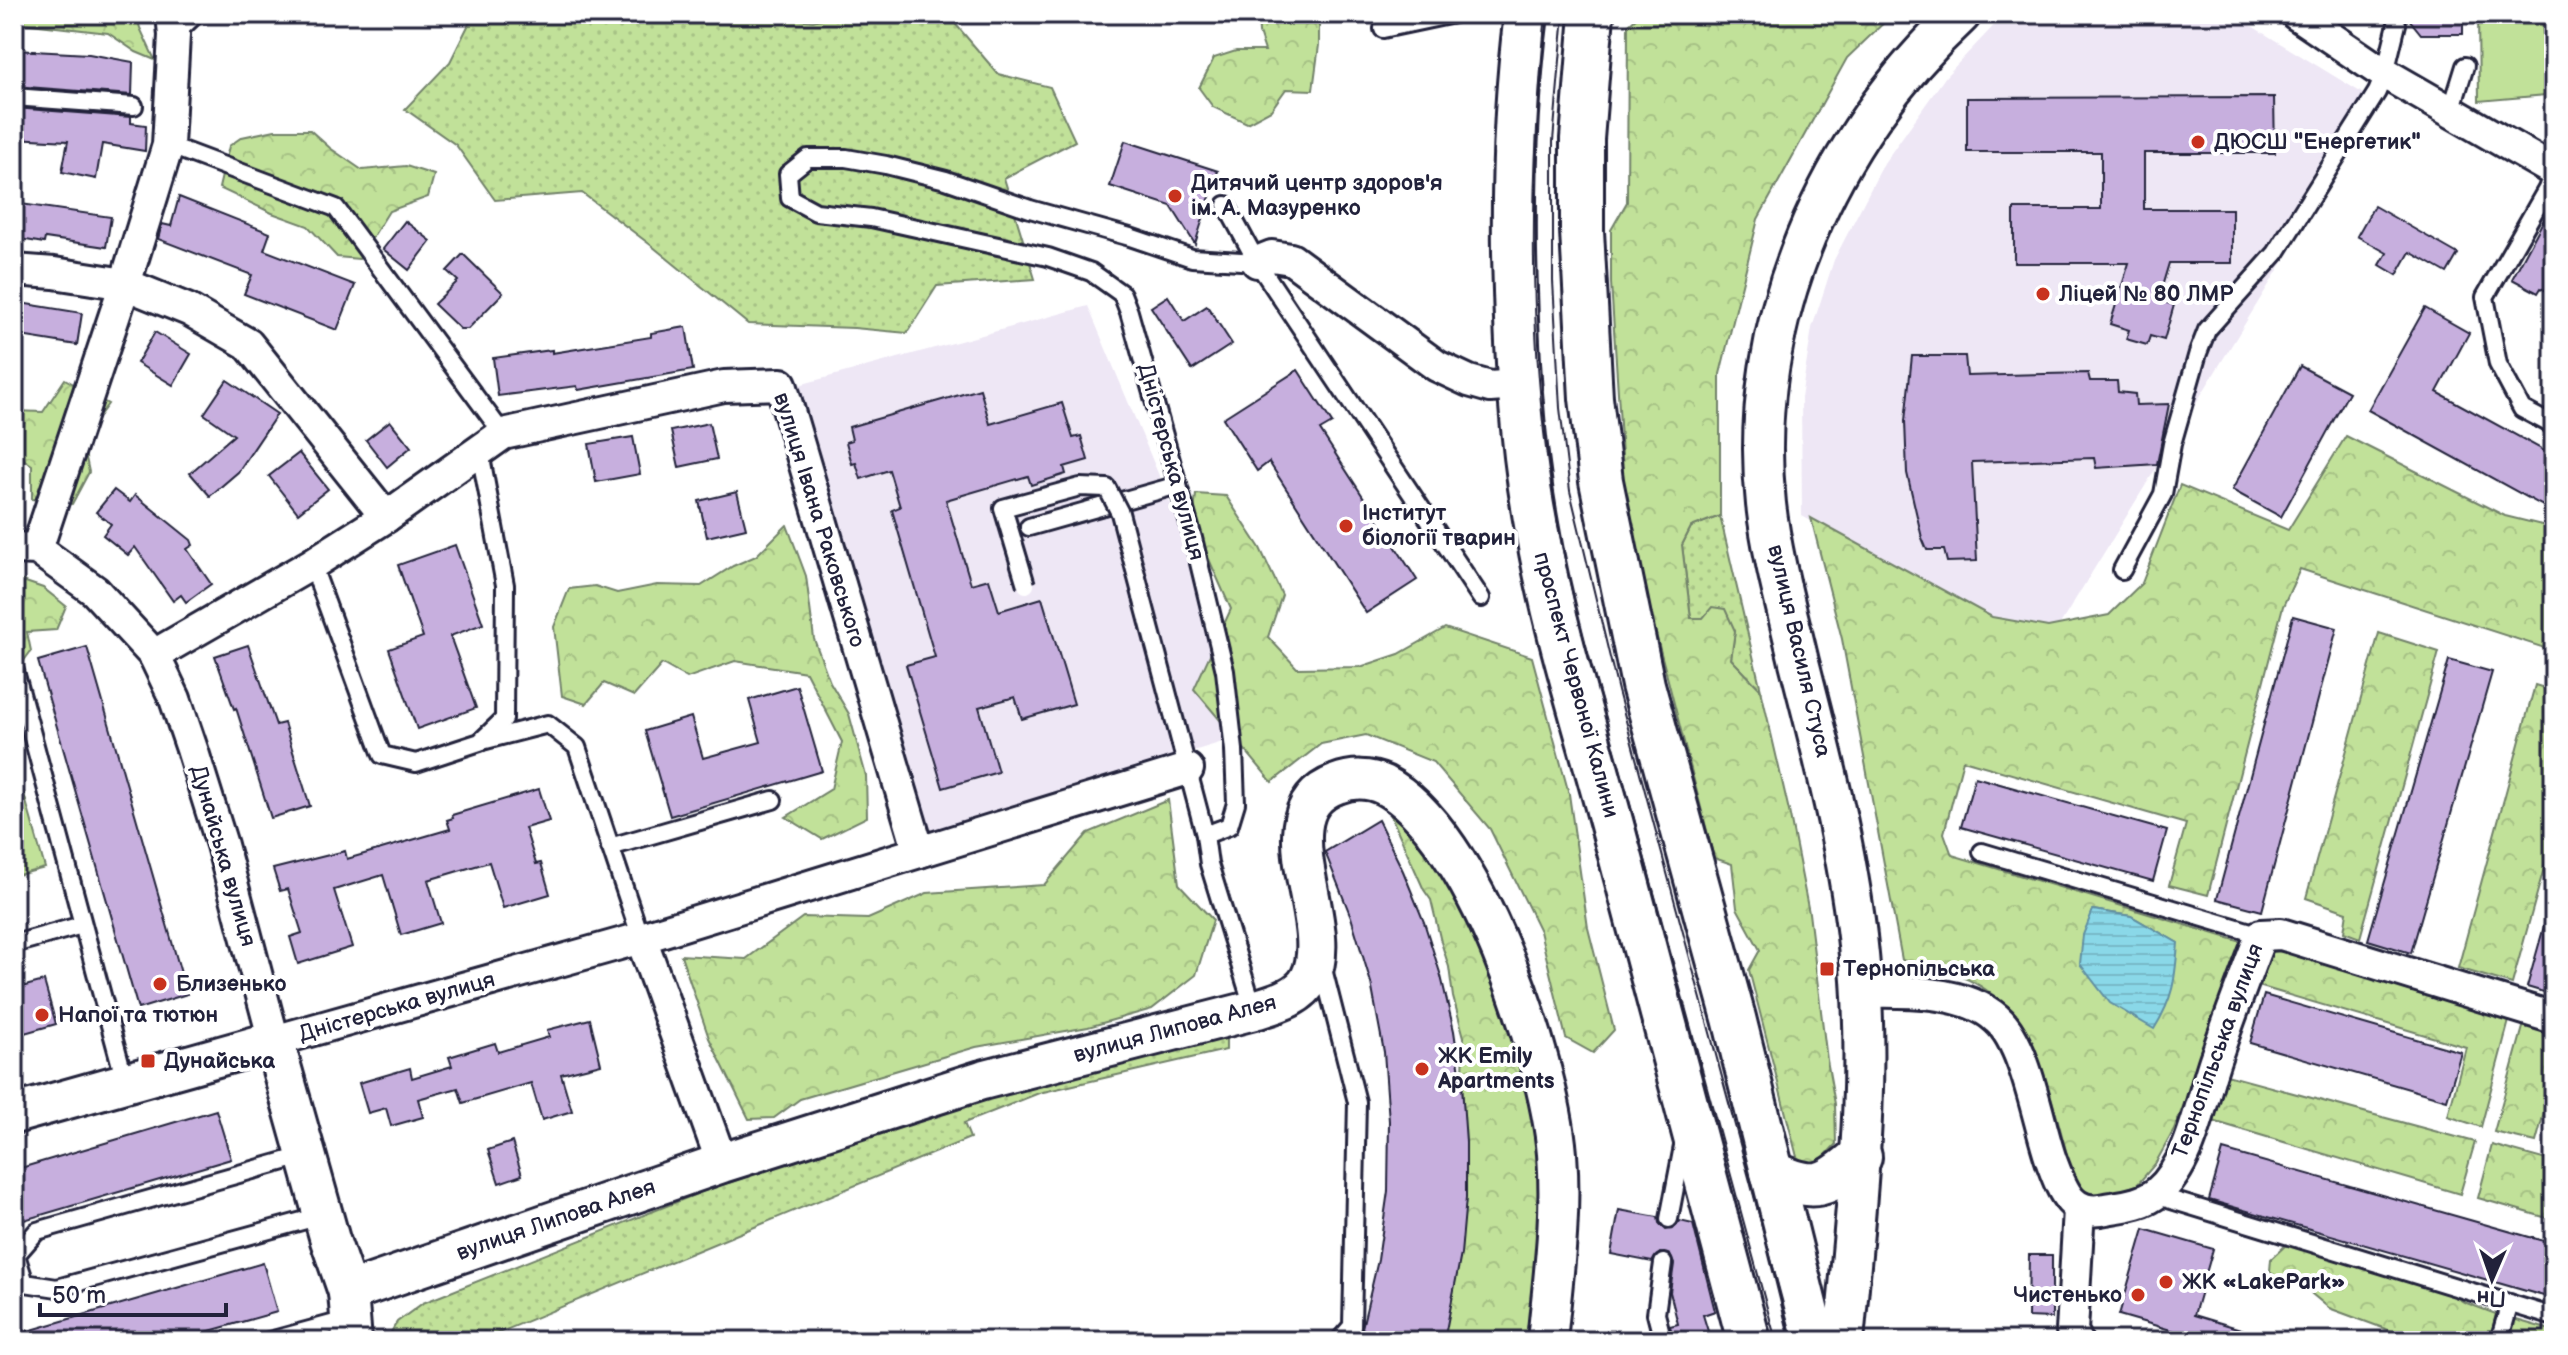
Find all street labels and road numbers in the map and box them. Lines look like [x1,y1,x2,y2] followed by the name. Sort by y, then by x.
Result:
[1132,361,1210,563] street label: Дністерська вулиця
[767,389,871,651] street label: вулиця Івана Раковського
[1761,542,1837,760] street label: вулиця Василя Стуса
[1527,549,1625,821] street label: проспект Червоної Калини
[184,762,262,950] street label: Дунайська вулиця
[2167,940,2269,1162] street label: Тернопільська вулиця
[296,966,498,1048] street label: Дністерська вулиця
[1071,989,1279,1069] street label: вулиця Липова Алея
[453,1173,659,1267] street label: вулиця Липова Алея

